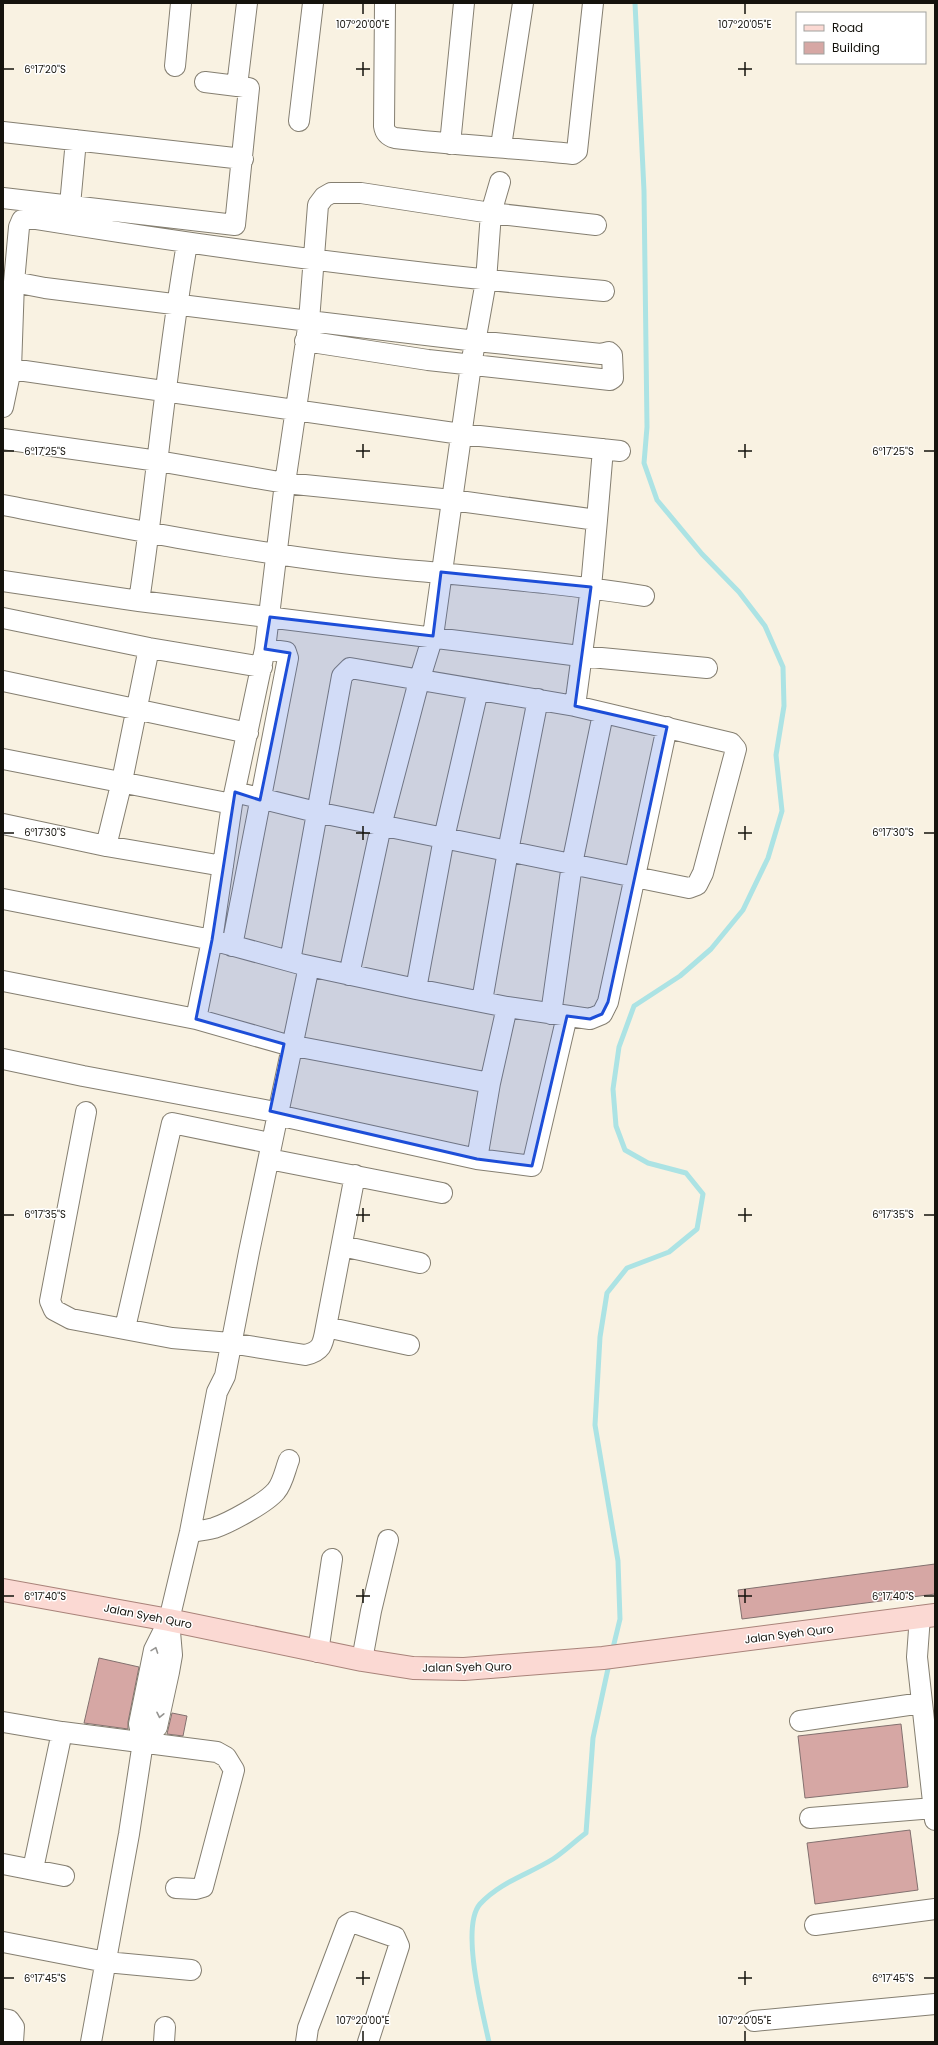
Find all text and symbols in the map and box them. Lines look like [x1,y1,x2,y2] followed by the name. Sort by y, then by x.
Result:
[796,12,926,64] legend
[336,17,390,32] text: 107°20'00"E
[718,17,772,32] text: 107°20'05"E
[832,19,863,36] text: Road
[832,39,880,56] text: Building
[24,62,66,77] text: 6°17'20"S
[24,444,66,459] text: 6°17'25"S
[872,444,914,459] text: 6°17'25"S
[24,825,66,840] text: 6°17'30"S
[872,825,914,840] text: 6°17'30"S
[24,1207,66,1222] text: 6°17'35"S
[872,1207,914,1222] text: 6°17'35"S
[24,1589,66,1604] text: 6°17'40"S
[872,1589,914,1604] text: 6°17'40"S
[102,1600,194,1632] street label: Jalan Syeh Quro
[744,1621,834,1647] street label: Jalan Syeh Quro
[151,1646,159,1653] one-way arrow
[422,1658,512,1676] street label: Jalan Syeh Quro
[156,1712,164,1719] one-way arrow
[24,1971,66,1986] text: 6°17'45"S
[872,1971,914,1986] text: 6°17'45"S
[336,2013,390,2028] text: 107°20'00"E
[718,2013,772,2028] text: 107°20'05"E

